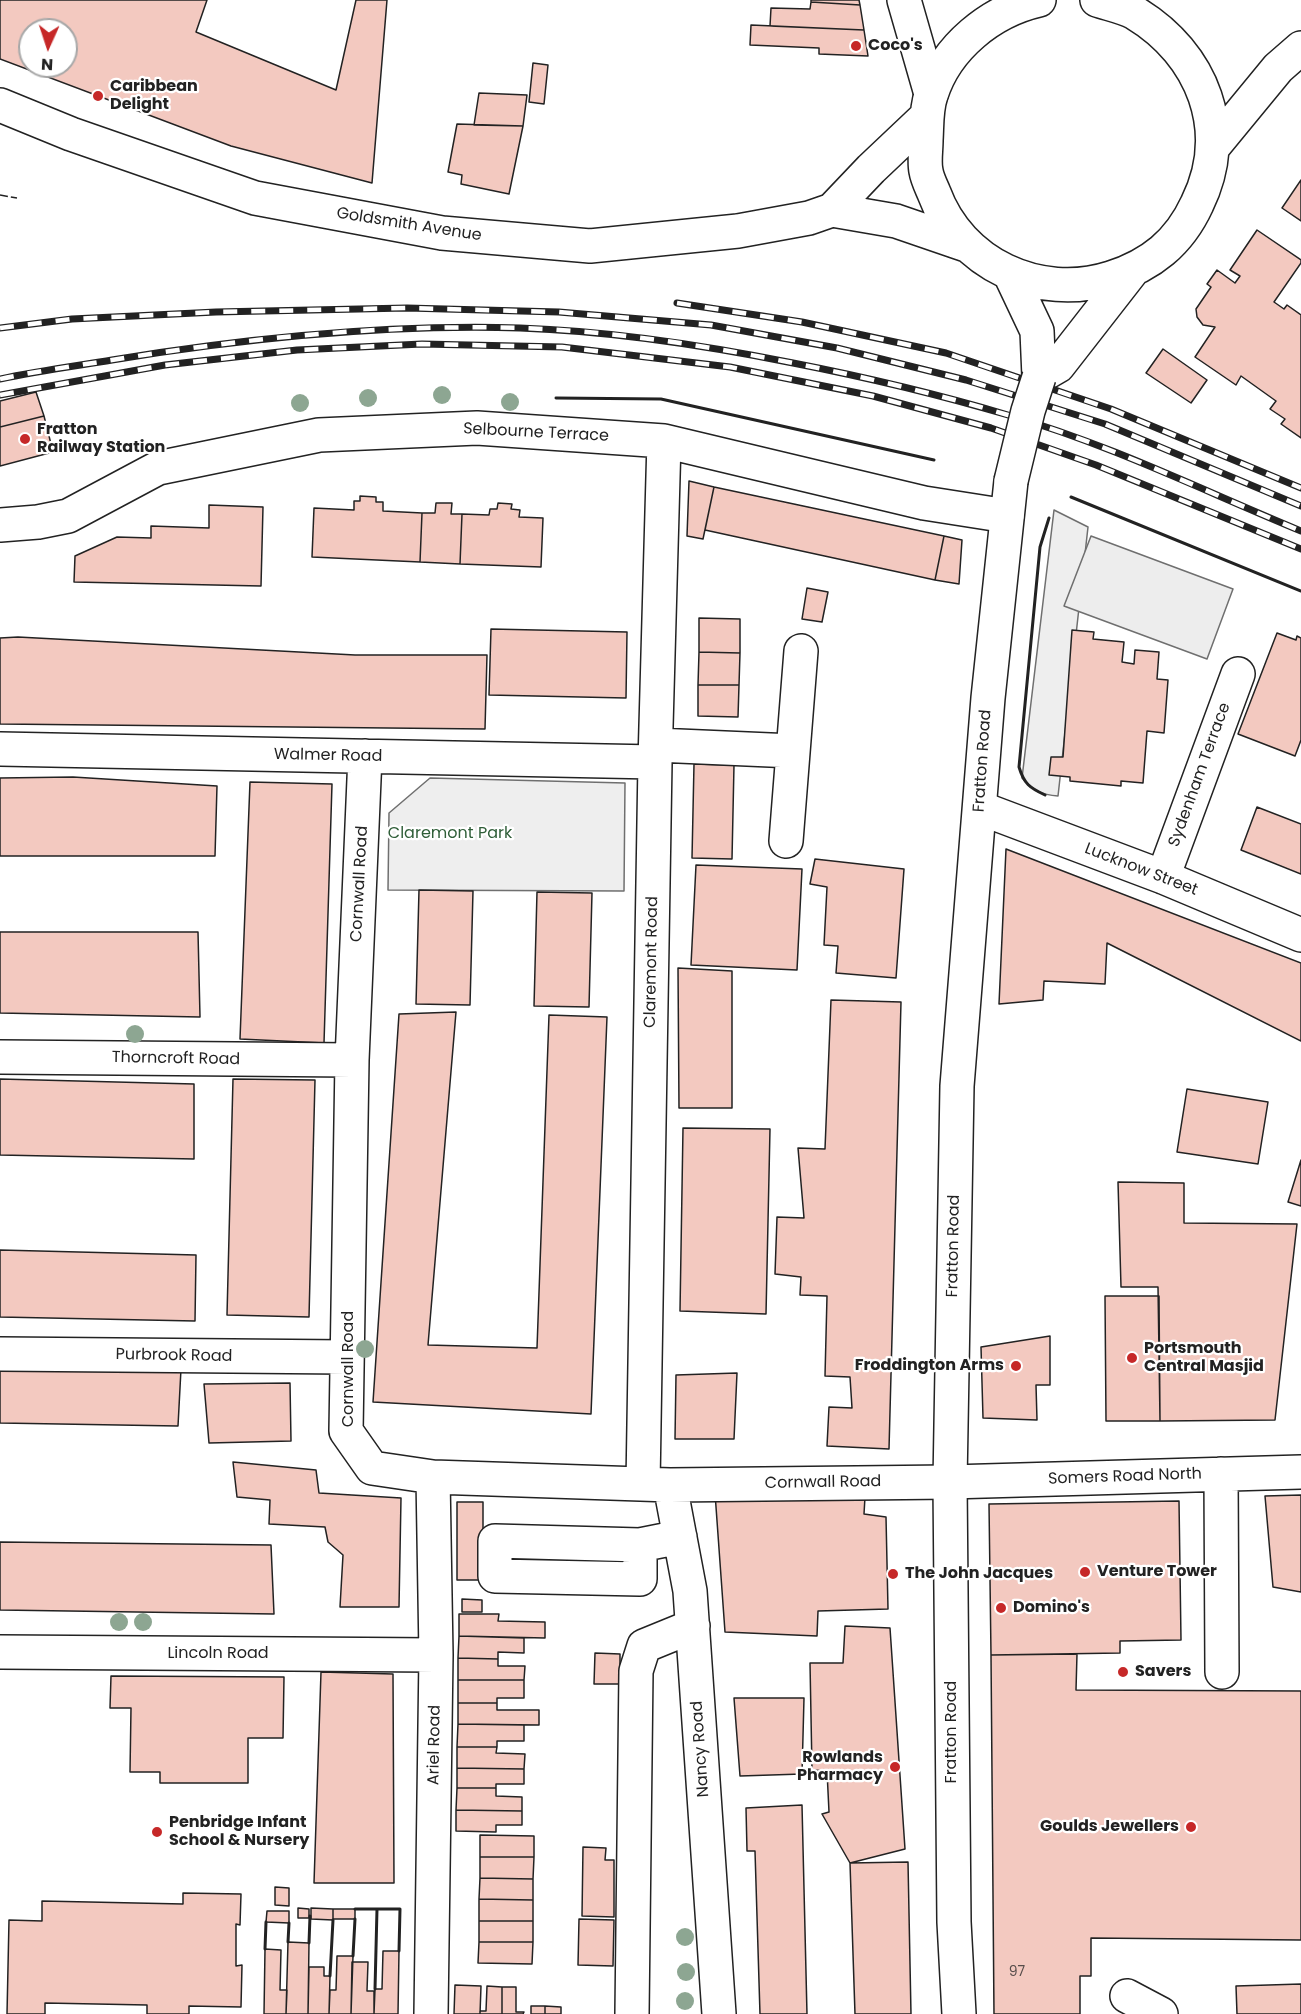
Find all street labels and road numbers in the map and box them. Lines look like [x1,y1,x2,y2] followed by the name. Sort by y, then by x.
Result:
[335,204,483,246] street label: Goldsmith Avenue
[463,420,609,446] street label: Selbourne Terrace
[1165,700,1235,850] street label: Sydenham Terrace
[970,709,996,813] street label: Fratton Road
[274,745,382,767] street label: Walmer Road
[347,825,373,943] street label: Cornwall Road
[1082,840,1200,900] street label: Lucknow Street
[641,896,663,1028] street label: Claremont Road
[112,1048,240,1070] street label: Thorncroft Road
[944,1194,964,1298] street label: Fratton Road
[339,1311,359,1427] street label: Cornwall Road
[115,1345,233,1367] street label: Purbrook Road
[1048,1465,1202,1489] street label: Somers Road North
[765,1472,881,1494] street label: Cornwall Road
[167,1644,269,1664] street label: Lincoln Road
[942,1681,962,1783] street label: Fratton Road
[688,1700,714,1798] street label: Nancy Road
[425,1705,445,1785] street label: Ariel Road

